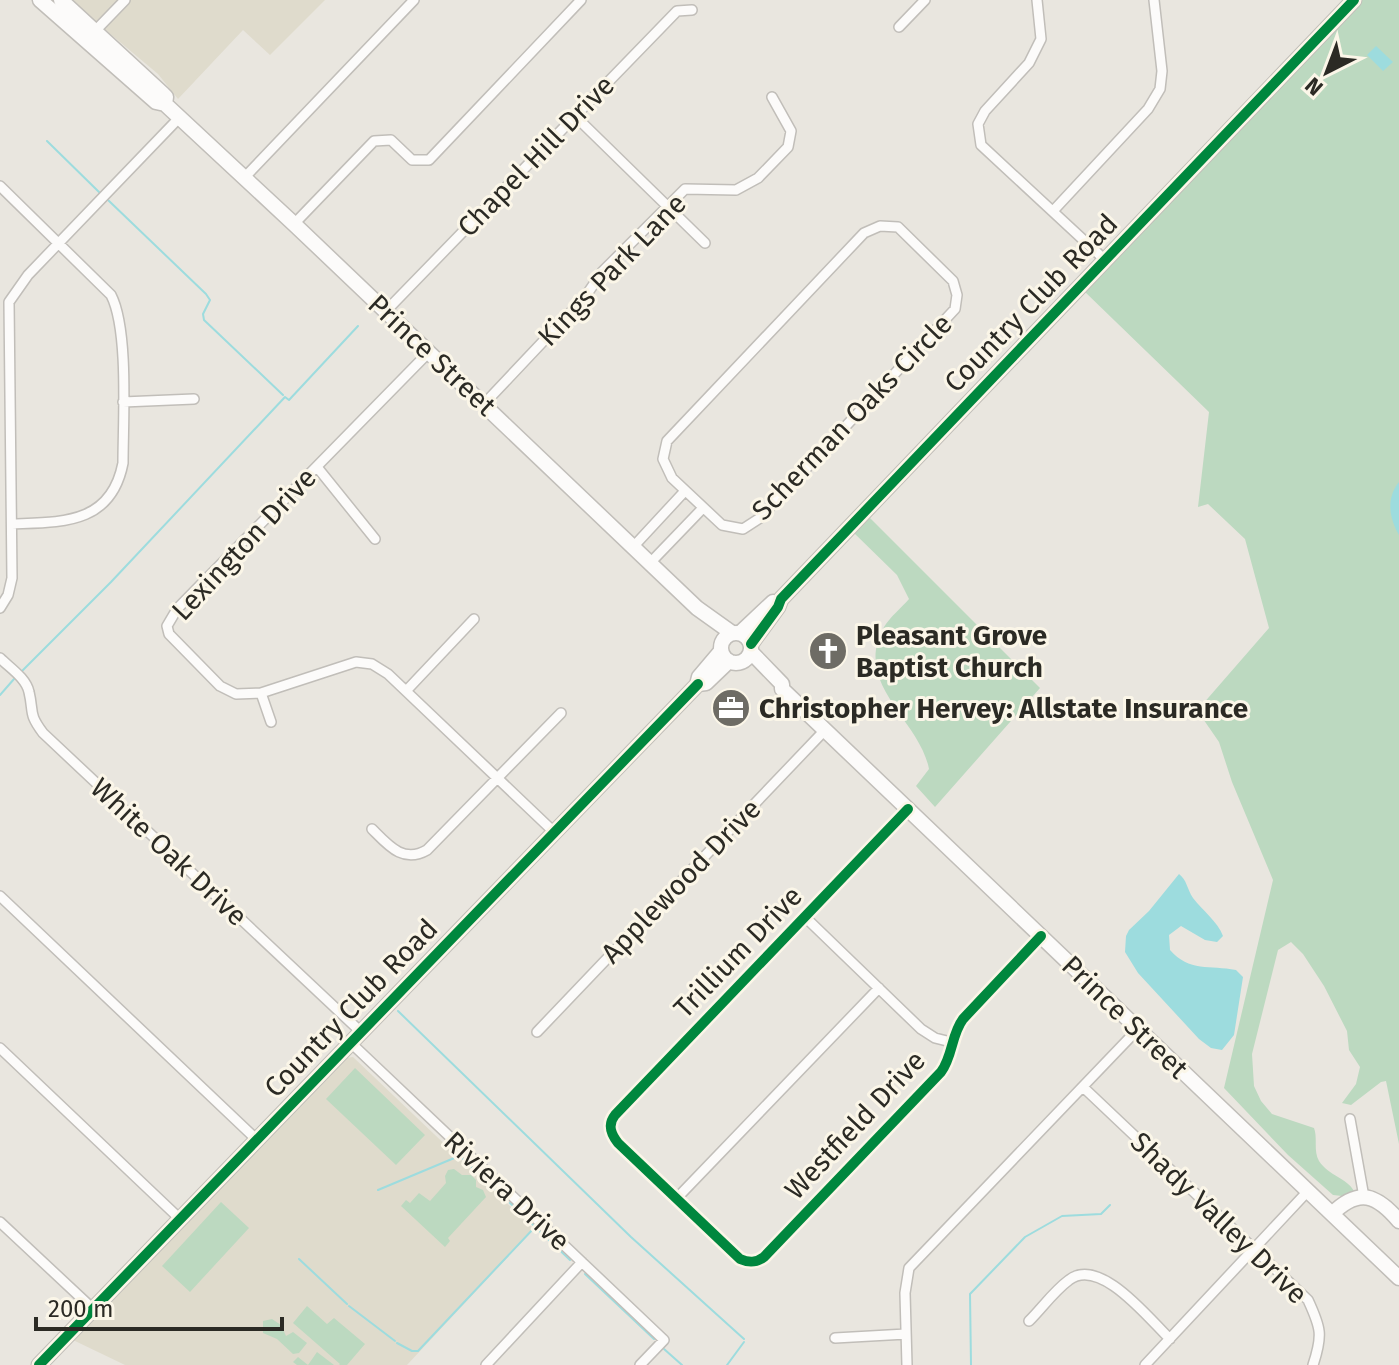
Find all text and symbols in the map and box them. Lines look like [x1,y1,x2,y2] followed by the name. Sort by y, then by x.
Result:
[1287,32,1367,112] north arrow
[451,69,621,243] street label: Chapel Hill Drive
[1299,72,1328,101] text: N
[531,187,693,353] street label: Kings Park Lane
[938,207,1124,399] street label: Country Club Road
[361,288,503,423] street label: Prince Street
[745,307,959,527] street label: Scherman Oaks Circle
[165,461,323,627] street label: Lexington Drive
[856,619,1047,684] place label: Pleasant Grove Baptist Church
[807,630,849,672] church icon: Pleasant Grove Baptist Church
[710,687,752,729] office icon: Christopher Hervey: Allstate Insurance
[759,692,1248,725] place label: Christopher Hervey: Allstate Insurance
[84,771,254,933] street label: White Oak Drive
[594,792,768,970] street label: Applewood Drive
[667,879,809,1025] street label: Trillium Drive
[258,912,444,1104] street label: Country Club Road
[1055,949,1195,1086] street label: Prince Street
[778,1044,932,1206] street label: Westfield Drive
[437,1124,577,1258] street label: Riviera Drive
[1124,1125,1314,1311] street label: Shady Valley Drive
[36,1281,282,1331] scale bar
[48,1295,114,1323] text: 200 m

